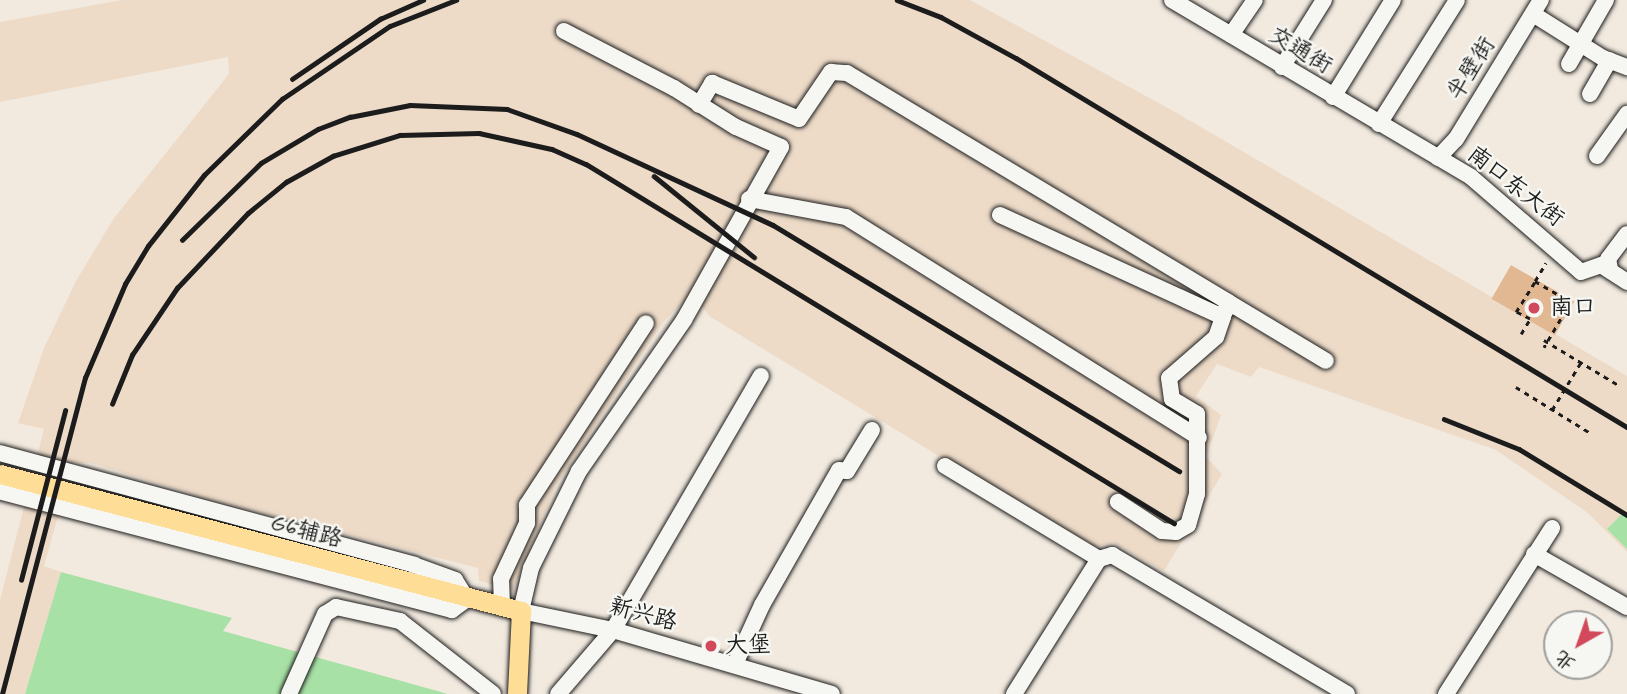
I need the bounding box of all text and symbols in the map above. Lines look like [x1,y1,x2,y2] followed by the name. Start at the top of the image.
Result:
[1263,21,1337,81] street label: 交通街
[1442,32,1502,106] street label: 半壁街
[1461,141,1569,233] street label: 南口东大街
[1550,294,1596,322] place label: 南口
[1524,298,1544,318] marker: 南口
[267,510,345,554] street label: G6辅路
[606,593,680,637] street label: 新兴路
[1543,610,1613,680] north arrow
[725,632,771,660] place label: 大堡
[703,638,719,654] marker: 大堡
[1550,644,1581,676] text: 北

